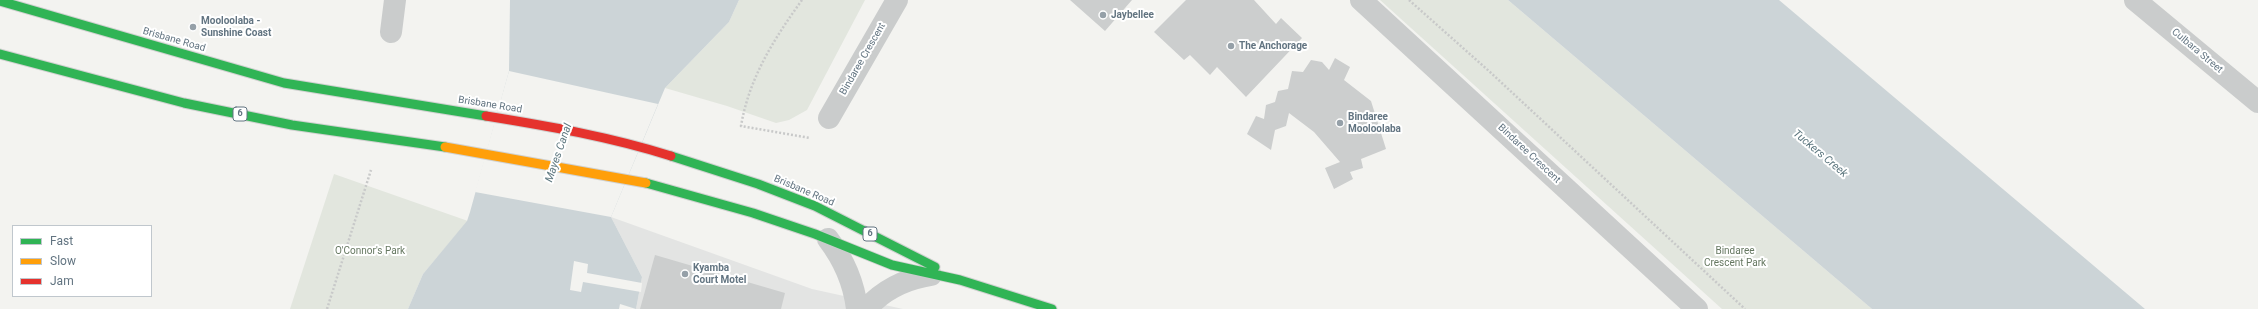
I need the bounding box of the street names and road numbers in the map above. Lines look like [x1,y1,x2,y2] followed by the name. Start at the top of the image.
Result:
[837,21,889,97] street label: Bindaree Crescent
[141,25,207,55] street label: Brisbane Road
[2169,26,2225,76] street label: Culbara Street
[457,94,523,116] street label: Brisbane Road
[233,107,247,121] road number: 6
[1495,122,1563,186] street label: Bindaree Crescent
[772,173,836,209] street label: Brisbane Road
[863,227,877,241] road number: 6

